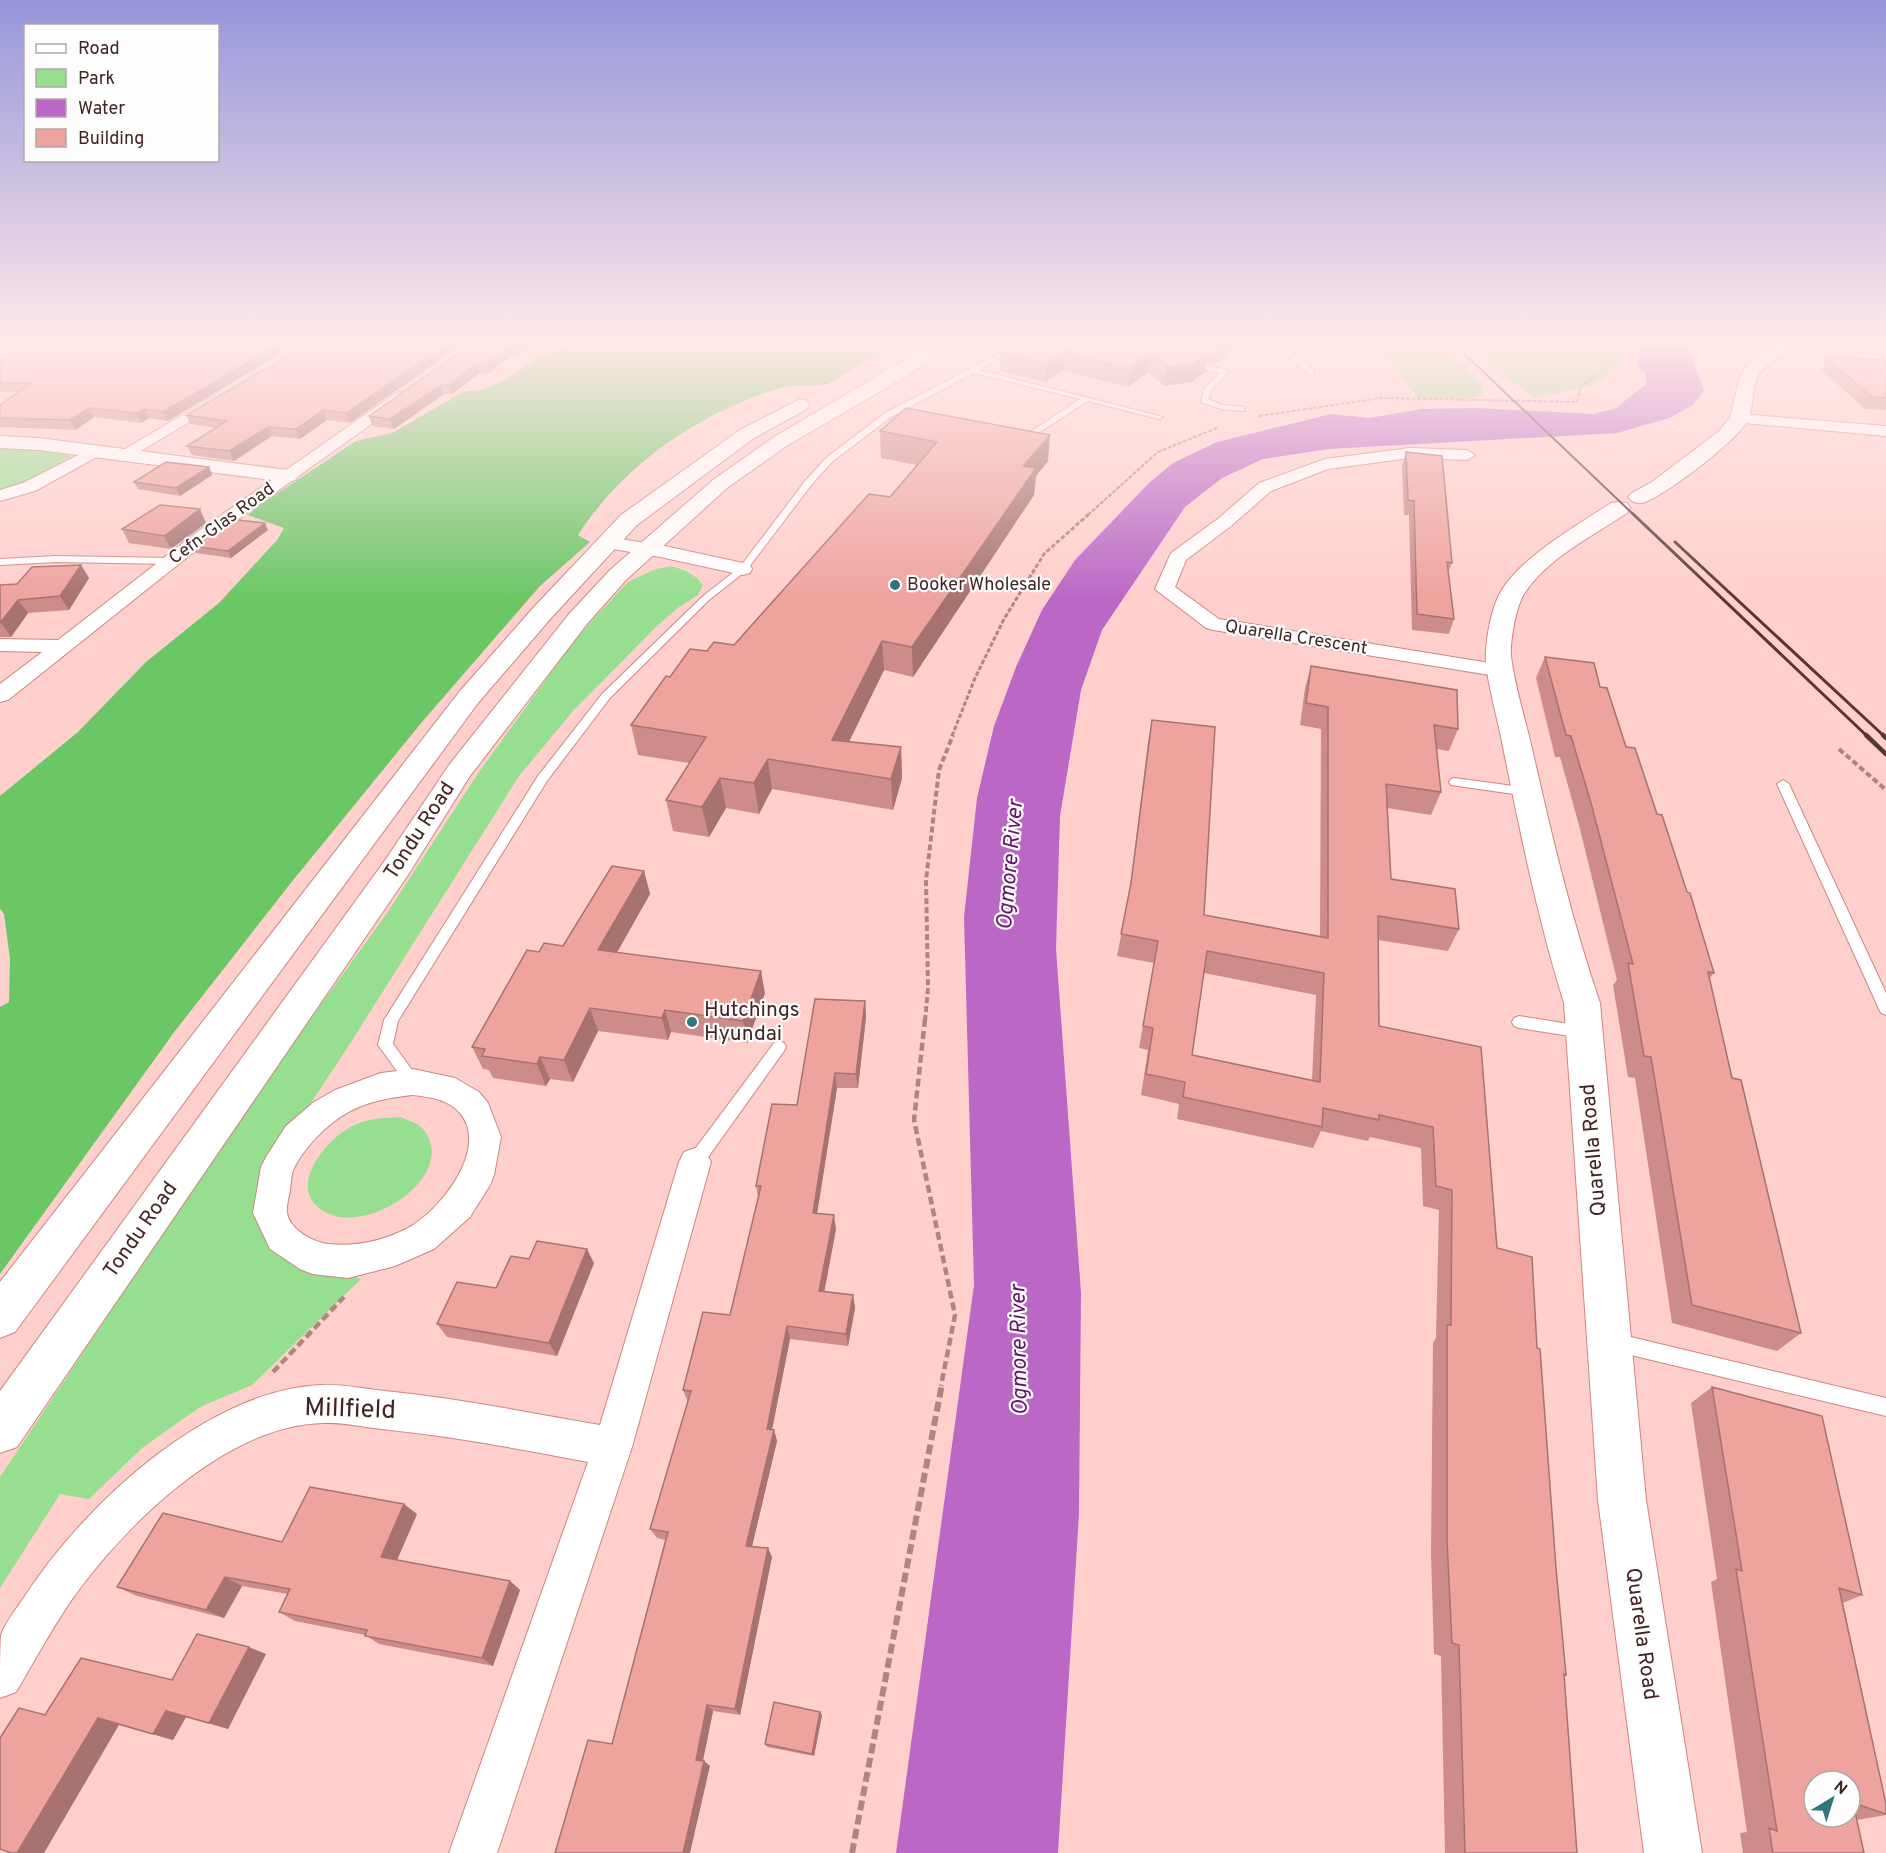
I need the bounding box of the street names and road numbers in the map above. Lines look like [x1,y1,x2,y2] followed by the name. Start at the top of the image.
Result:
[165,478,279,570] street label: Cefn-Glas Road
[1223,615,1369,661] street label: Quarella Crescent
[378,777,462,885] street label: Tondu Road
[1575,1082,1613,1218] street label: Quarella Road
[98,1177,184,1283] street label: Tondu Road
[304,1392,396,1428] street label: Millfield
[1618,1566,1664,1702] street label: Quarella Road

